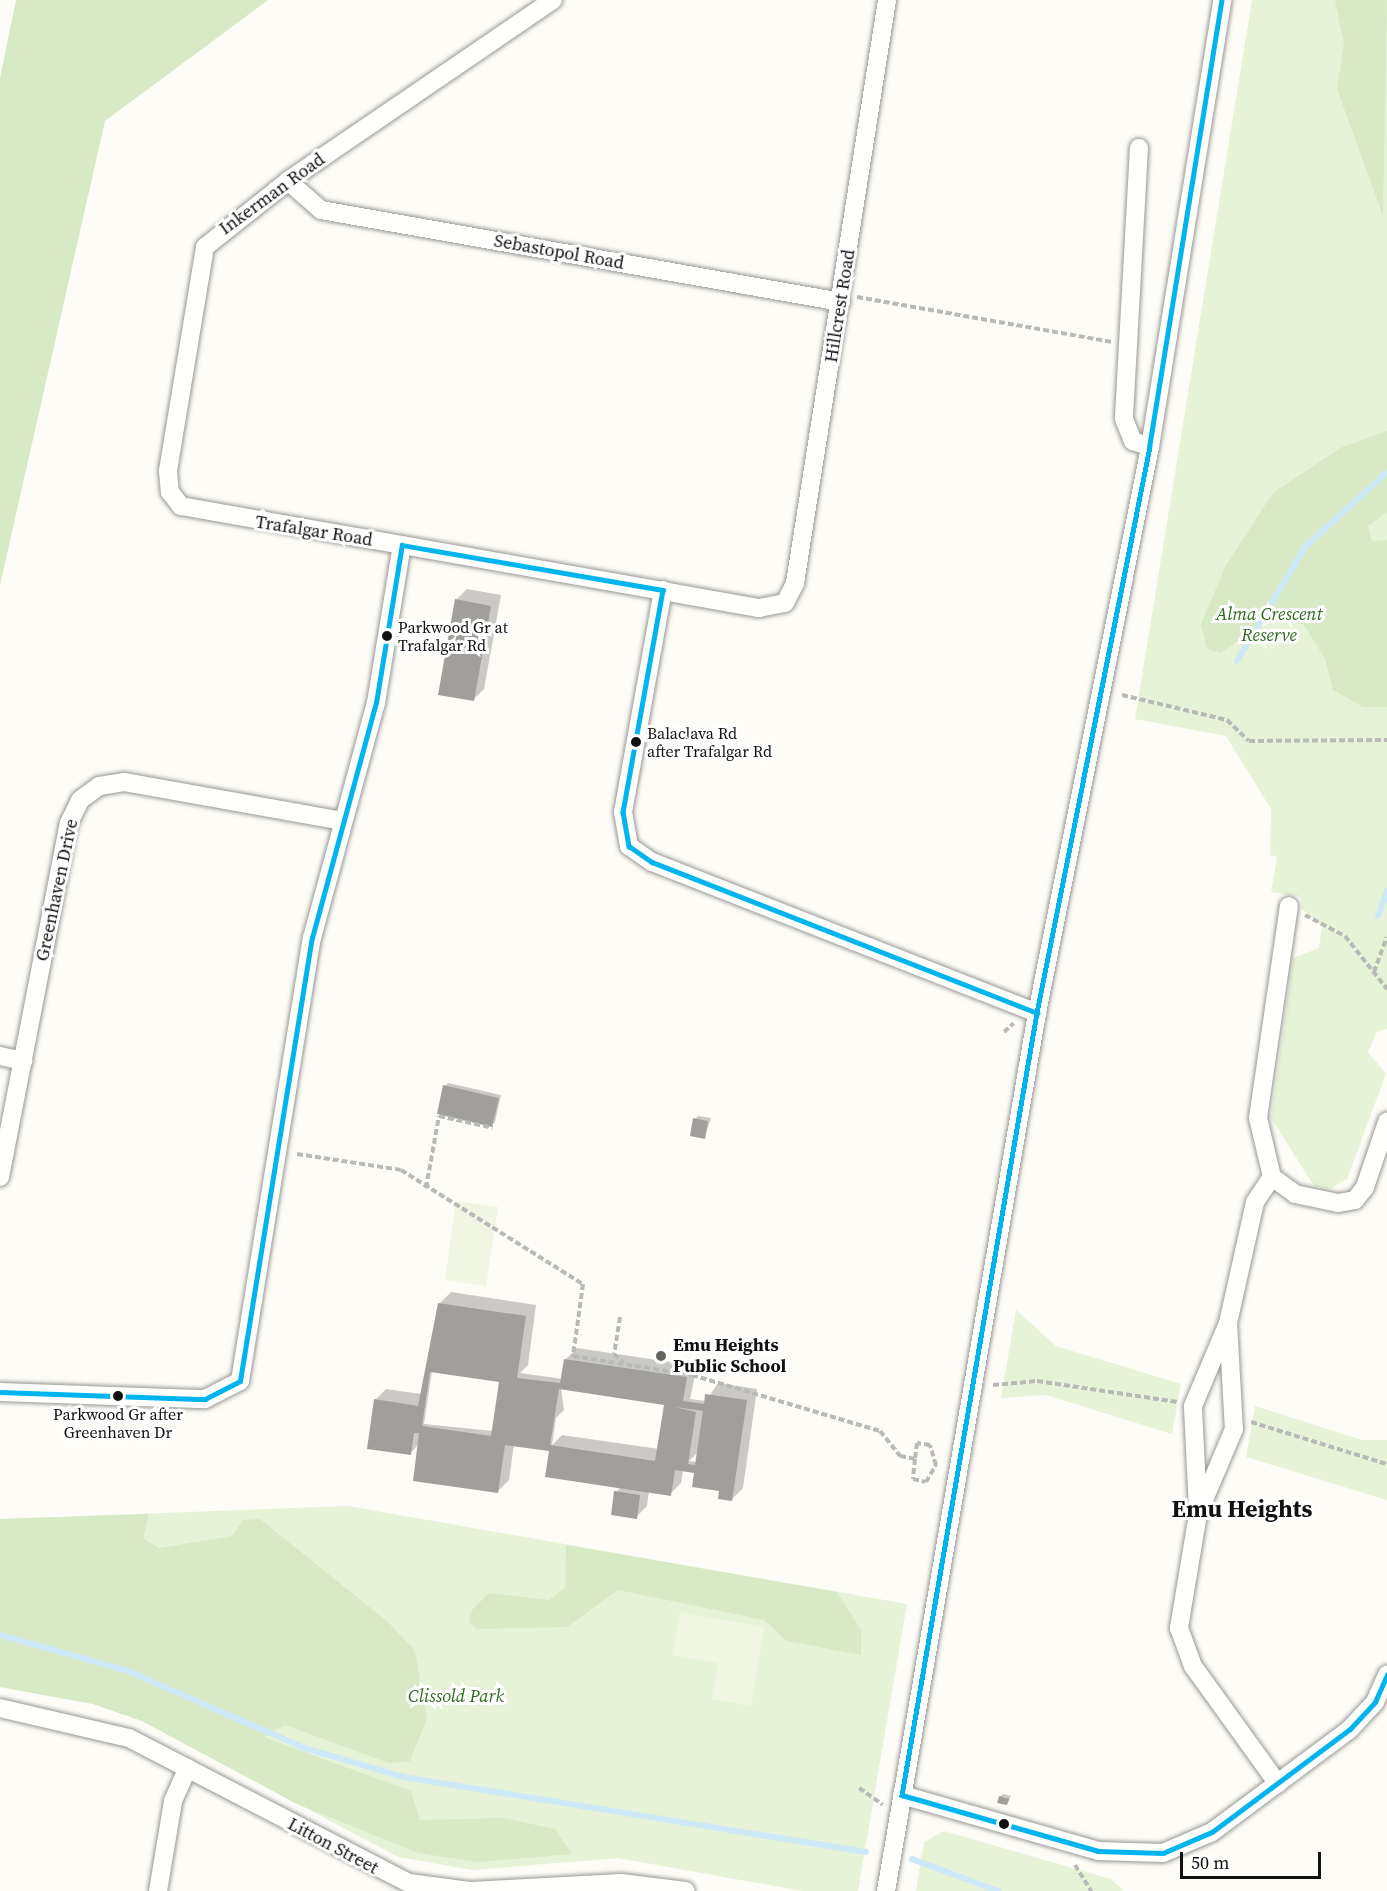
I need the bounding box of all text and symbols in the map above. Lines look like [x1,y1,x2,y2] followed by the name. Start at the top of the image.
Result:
[215,149,329,239] street label: Inkerman Road
[492,230,626,274] street label: Sebastopol Road
[820,248,860,364] street label: Hillcrest Road
[254,511,374,551] street label: Trafalgar Road
[1216,604,1322,646] park label: Alma Crescent Reserve
[398,617,508,655] place label: Parkwood Gr at Trafalgar Rd
[381,630,393,642] marker: Parkwood Gr at Trafalgar Rd
[647,723,772,761] place label: Balaclava Rd after Trafalgar Rd
[630,736,642,748] marker: Balaclava Rd after Trafalgar Rd
[31,817,83,963] street label: Greenhaven Drive
[673,1335,786,1378] place label: Emu Heights Public School
[654,1349,668,1363] marker: Emu Heights Public School
[112,1390,124,1402] marker: Parkwood Gr after Greenhaven Dr
[53,1404,183,1442] place label: Parkwood Gr after Greenhaven Dr
[1172,1495,1312,1523] district label: Emu Heights
[408,1685,504,1707] park label: Clissold Park
[284,1813,382,1879] street label: Litton Street
[998,1818,1010,1830] unlabelled marker
[1183,1840,1324,1878] scale bar
[1191,1850,1229,1875] text: 50 m

